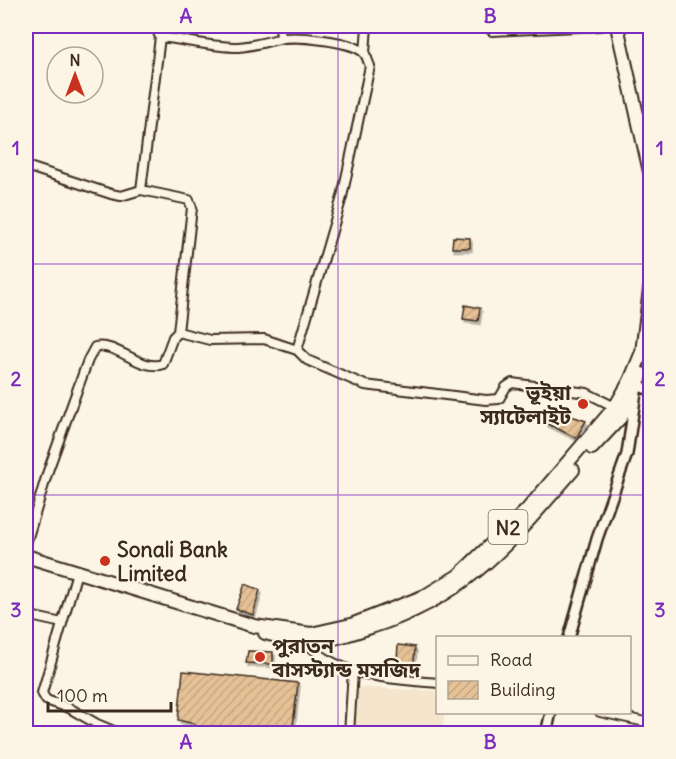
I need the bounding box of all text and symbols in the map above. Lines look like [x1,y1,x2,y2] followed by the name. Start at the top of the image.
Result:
[180,3,193,28] text: A
[483,3,497,28] text: B
[45,45,105,105] north arrow
[69,50,81,70] text: N
[12,135,20,160] text: 1
[656,135,664,160] text: 1
[11,366,22,391] text: 2
[655,366,666,391] text: 2
[479,379,572,430] place label: ভূইয়া স্যাটেলাইট
[576,397,590,411] marker: ভূইয়া স্যাটেলাইট
[488,510,528,544] road number: N2
[117,536,228,587] place label: Sonali Bank Limited
[98,554,112,568] marker: Sonali Bank Limited
[10,597,22,622] text: 3
[654,597,666,622] text: 3
[271,632,421,683] place label: পুরাতন বাসস্ট্যান্ড মসজিদ
[436,636,631,714] legend
[490,648,533,671] text: Road
[253,650,267,664] marker: পুরাতন বাসস্ট্যান্ড মসজিদ
[48,675,171,713] scale bar
[490,678,555,701] text: Building
[57,684,108,707] text: 100 m
[180,729,193,754] text: A
[483,729,497,754] text: B

